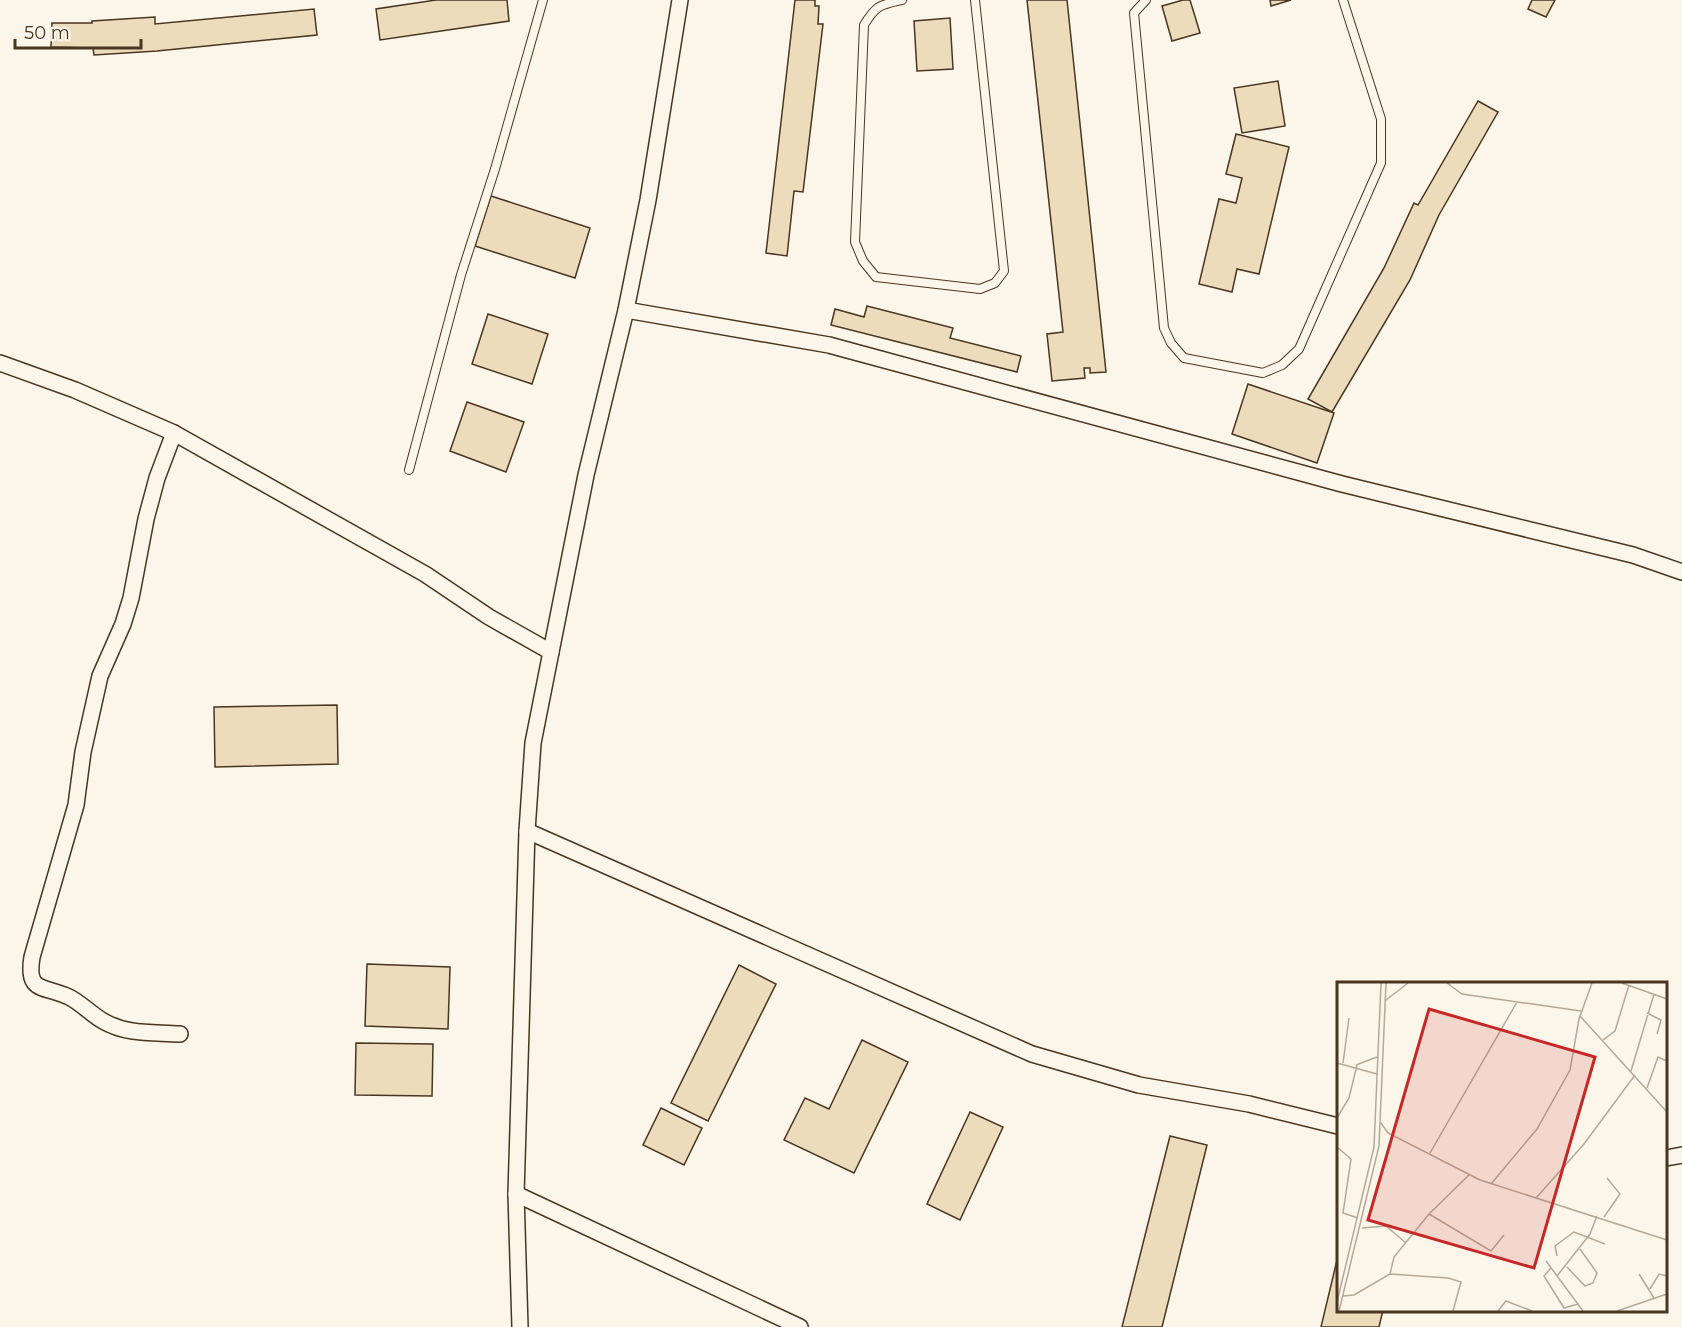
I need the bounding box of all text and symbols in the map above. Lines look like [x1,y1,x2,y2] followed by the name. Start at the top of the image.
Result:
[15,12,141,50] scale bar
[24,22,70,44] text: 50 m
[1337,982,1667,1312] inset map

